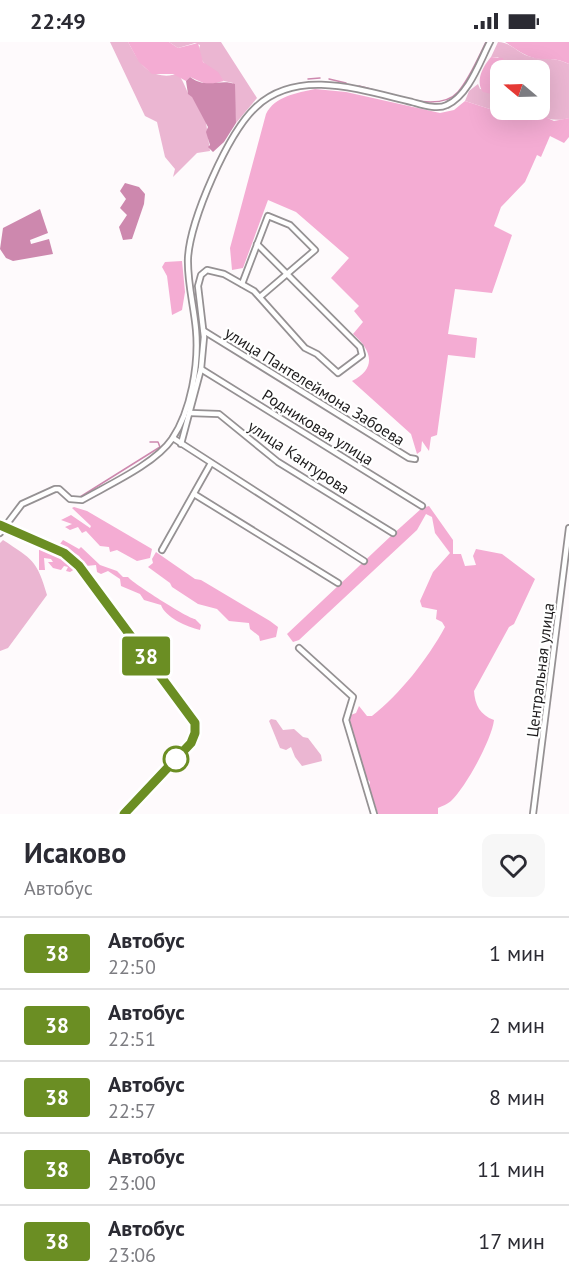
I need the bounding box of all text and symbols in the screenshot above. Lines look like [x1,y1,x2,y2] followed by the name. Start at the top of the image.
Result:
[30,7,86,35] text: 22:49
[490,60,550,120] north arrow
[490,60,550,120] map controls
[221,322,409,450] street label: улица Пантелеймона Забоева
[259,385,377,469] street label: Родниковая улица
[244,416,354,498] street label: улица Кантурова
[522,602,558,738] street label: Центральная улица
[119,636,173,676] line badge: 38
[134,643,158,670] text: 38
[163,746,189,772] unlabelled marker
[24,834,126,871] text: Исаково
[482,834,545,897] button: heart
[24,875,93,901] text: Автобус
[108,926,185,954] text: Автобус
[489,939,545,967] text: 1 мин
[45,940,69,967] text: 38
[108,954,156,980] text: 22:50
[108,998,185,1026] text: Автобус
[489,1011,545,1039] text: 2 мин
[45,1012,69,1039] text: 38
[108,1026,156,1052] text: 22:51
[108,1070,185,1098] text: Автобус
[489,1083,545,1111] text: 8 мин
[45,1084,69,1111] text: 38
[108,1098,156,1124] text: 22:57
[108,1142,185,1170] text: Автобус
[477,1155,545,1183] text: 11 мин
[45,1156,69,1183] text: 38
[108,1170,156,1196] text: 23:00
[108,1214,185,1242] text: Автобус
[478,1227,545,1255] text: 17 мин
[45,1228,69,1255] text: 38
[108,1242,156,1268] text: 23:06

